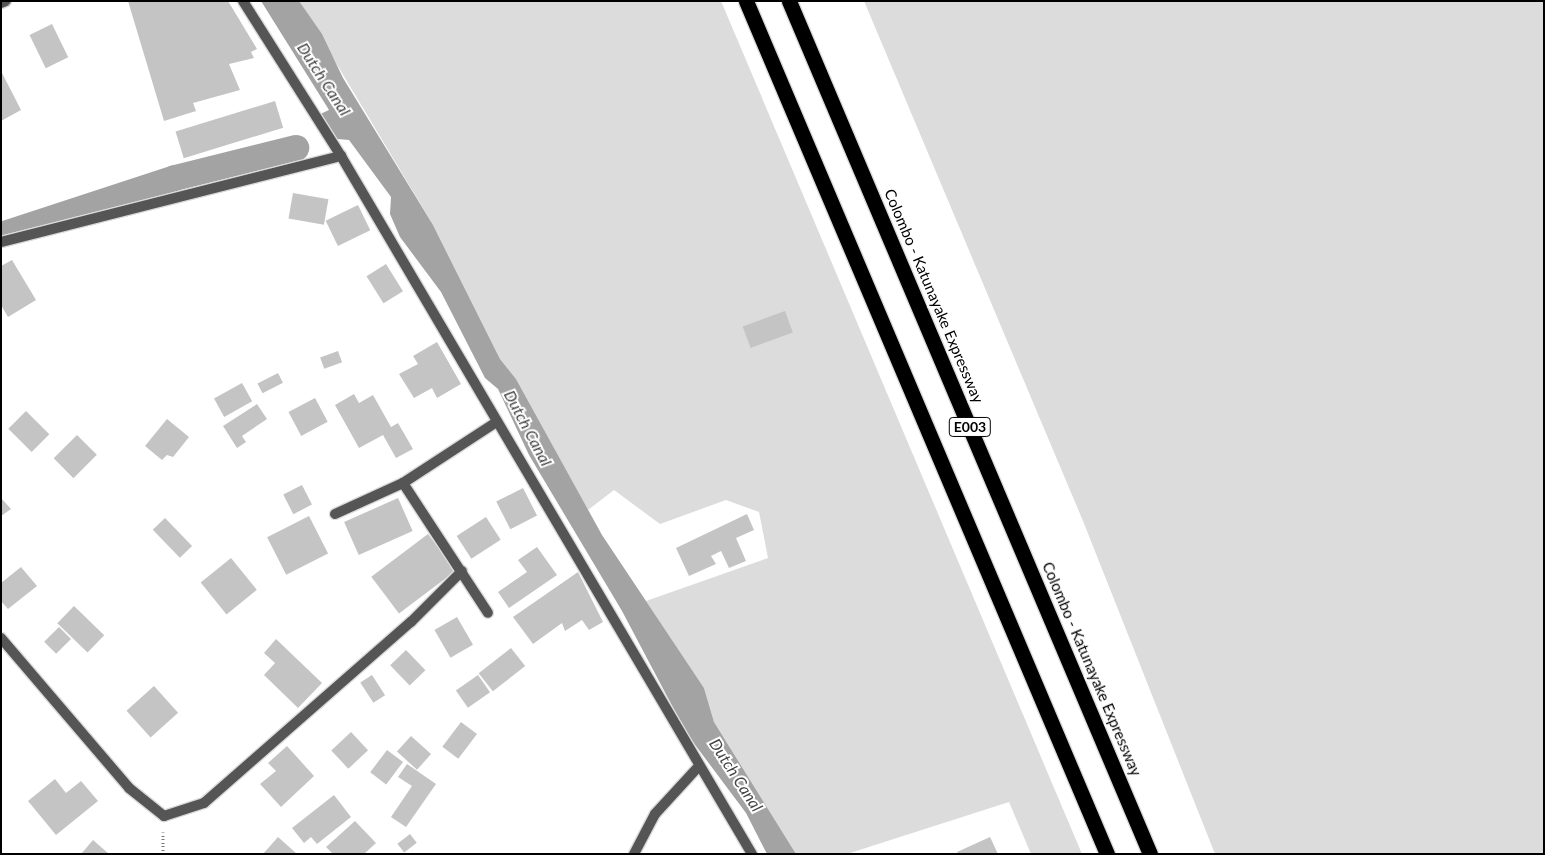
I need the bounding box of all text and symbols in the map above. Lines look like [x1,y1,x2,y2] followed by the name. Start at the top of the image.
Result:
[293,39,355,119] water label: Dutch Canal
[881,186,987,406] street label: Colombo - Katunayake Expressway
[500,387,556,469] water label: Dutch Canal
[949,416,991,438] road number: E003
[1039,559,1145,779] street label: Colombo - Katunayake Expressway
[705,735,767,815] water label: Dutch Canal

